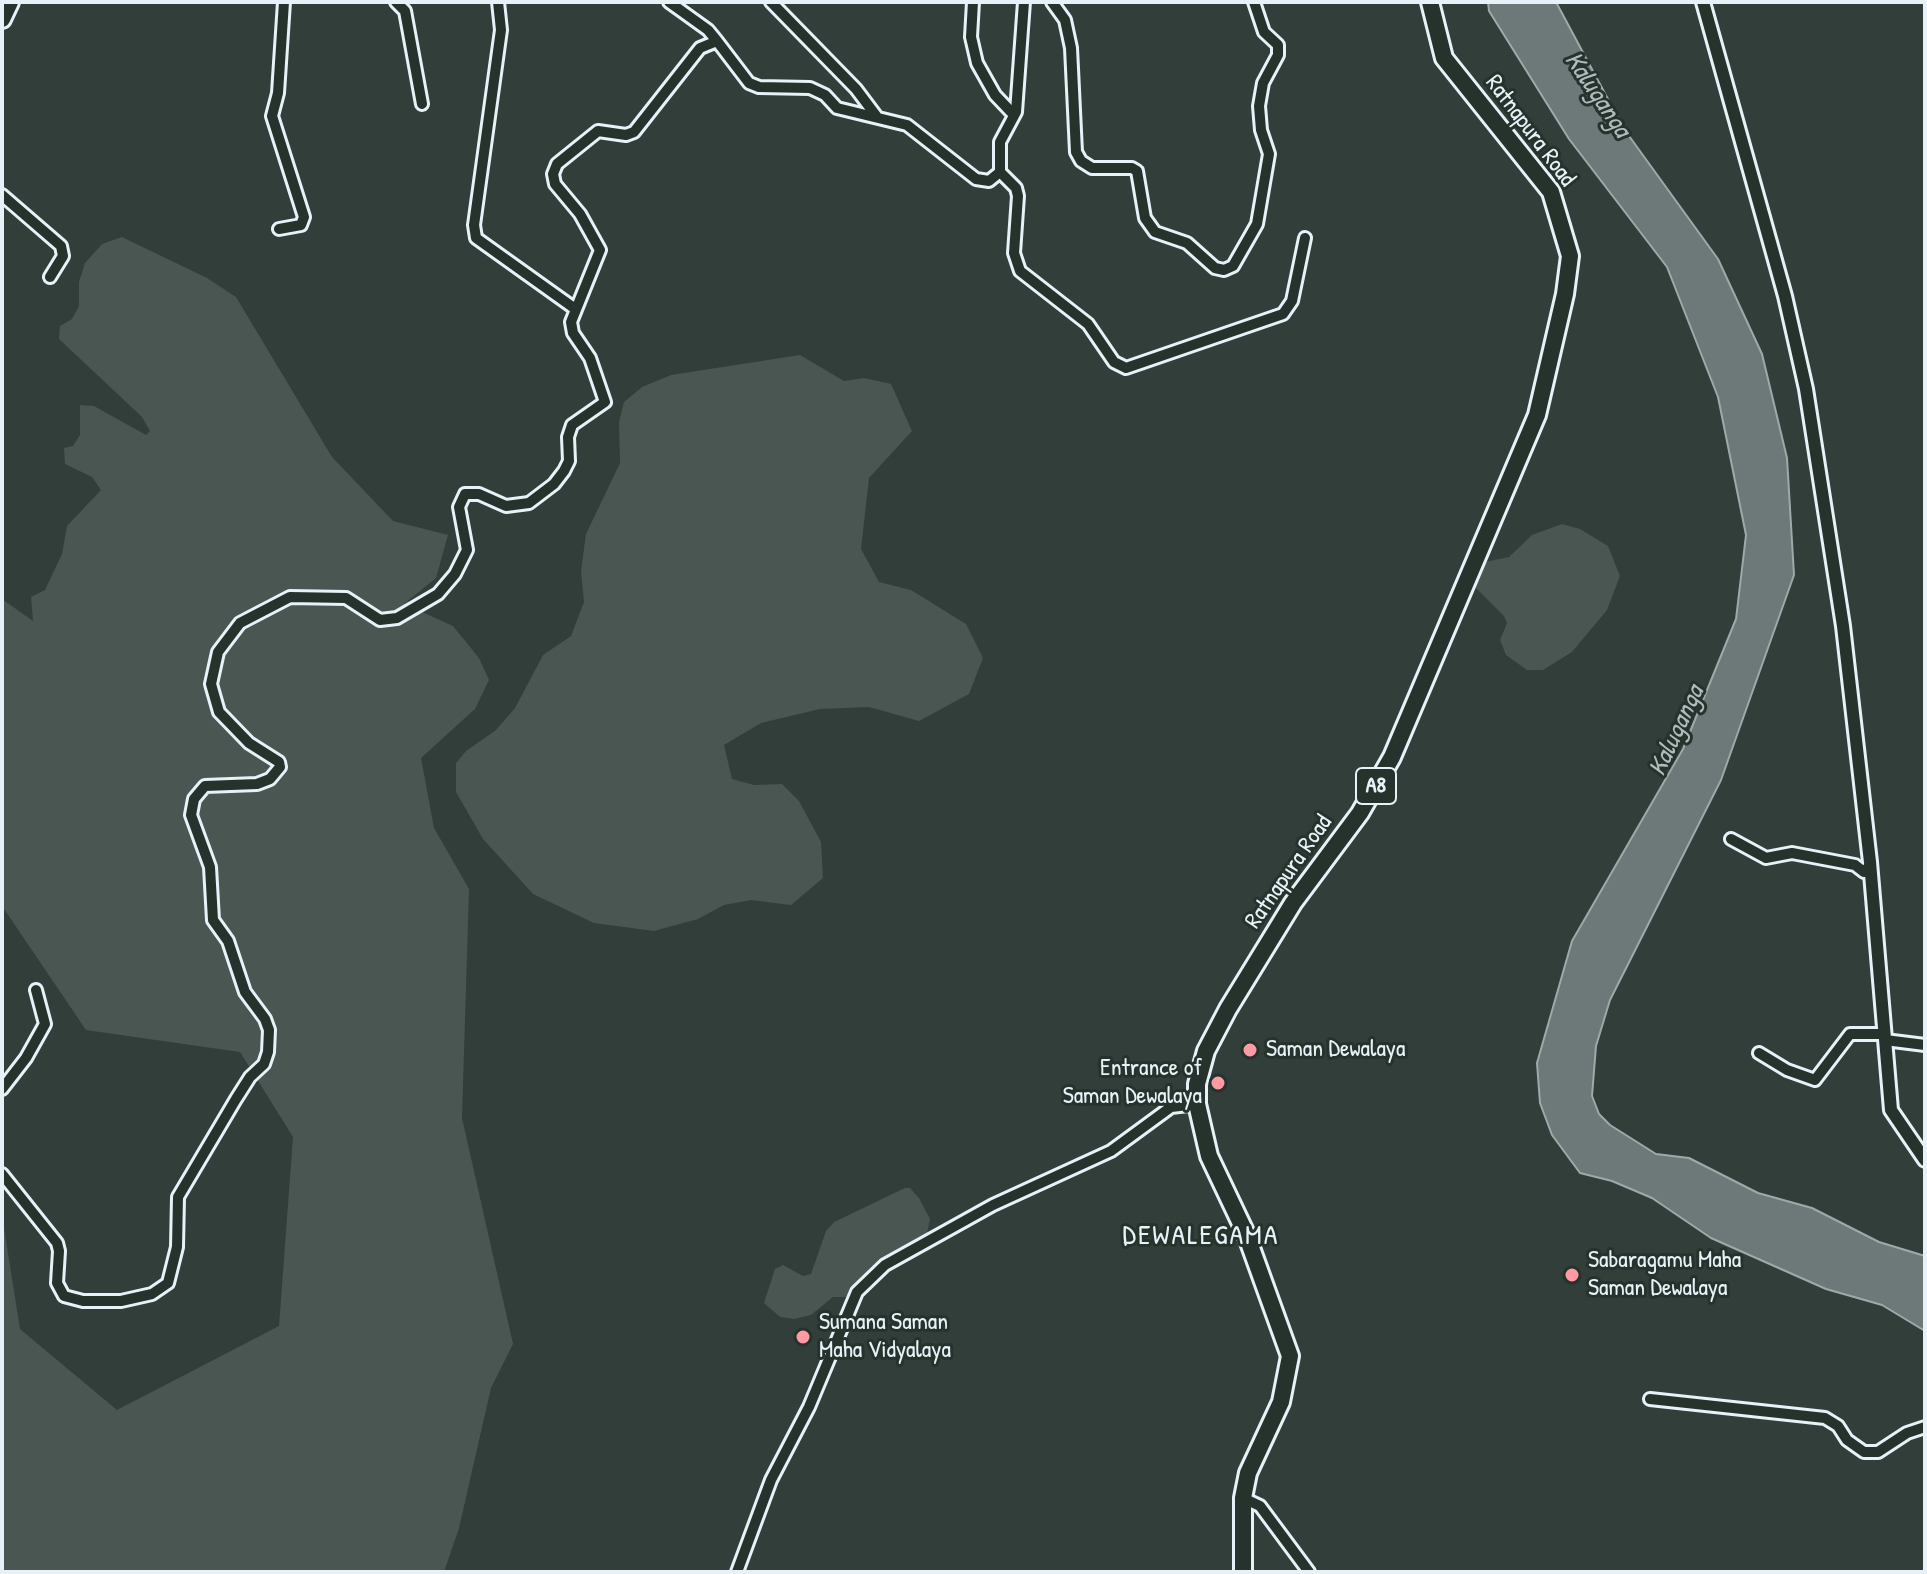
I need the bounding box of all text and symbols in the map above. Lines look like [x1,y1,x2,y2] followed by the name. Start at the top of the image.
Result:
[1557,46,1637,144] water label: Kaluganga
[1479,70,1581,192] street label: Ratnapura Road
[1642,681,1712,781] water label: Kaluganga
[1356,768,1396,804] road number: A8
[1239,810,1339,934] street label: Ratnapura Road
[1266,1036,1405,1064] place label: Saman Dewalaya
[1241,1041,1259,1059] marker: Saman Dewalaya
[1063,1055,1202,1111] place label: Entrance of Saman Dewalaya
[1209,1074,1227,1092] marker: Entrance of Saman Dewalaya
[1123,1220,1279,1254] district label: DEWALEGAMA
[1588,1247,1741,1303] place label: Sabaragamu Maha Saman Dewalaya
[1563,1266,1581,1284] marker: Sabaragamu Maha Saman Dewalaya
[819,1309,951,1365] place label: Sumana Saman Maha Vidyalaya
[794,1328,812,1346] marker: Sumana Saman Maha Vidyalaya

